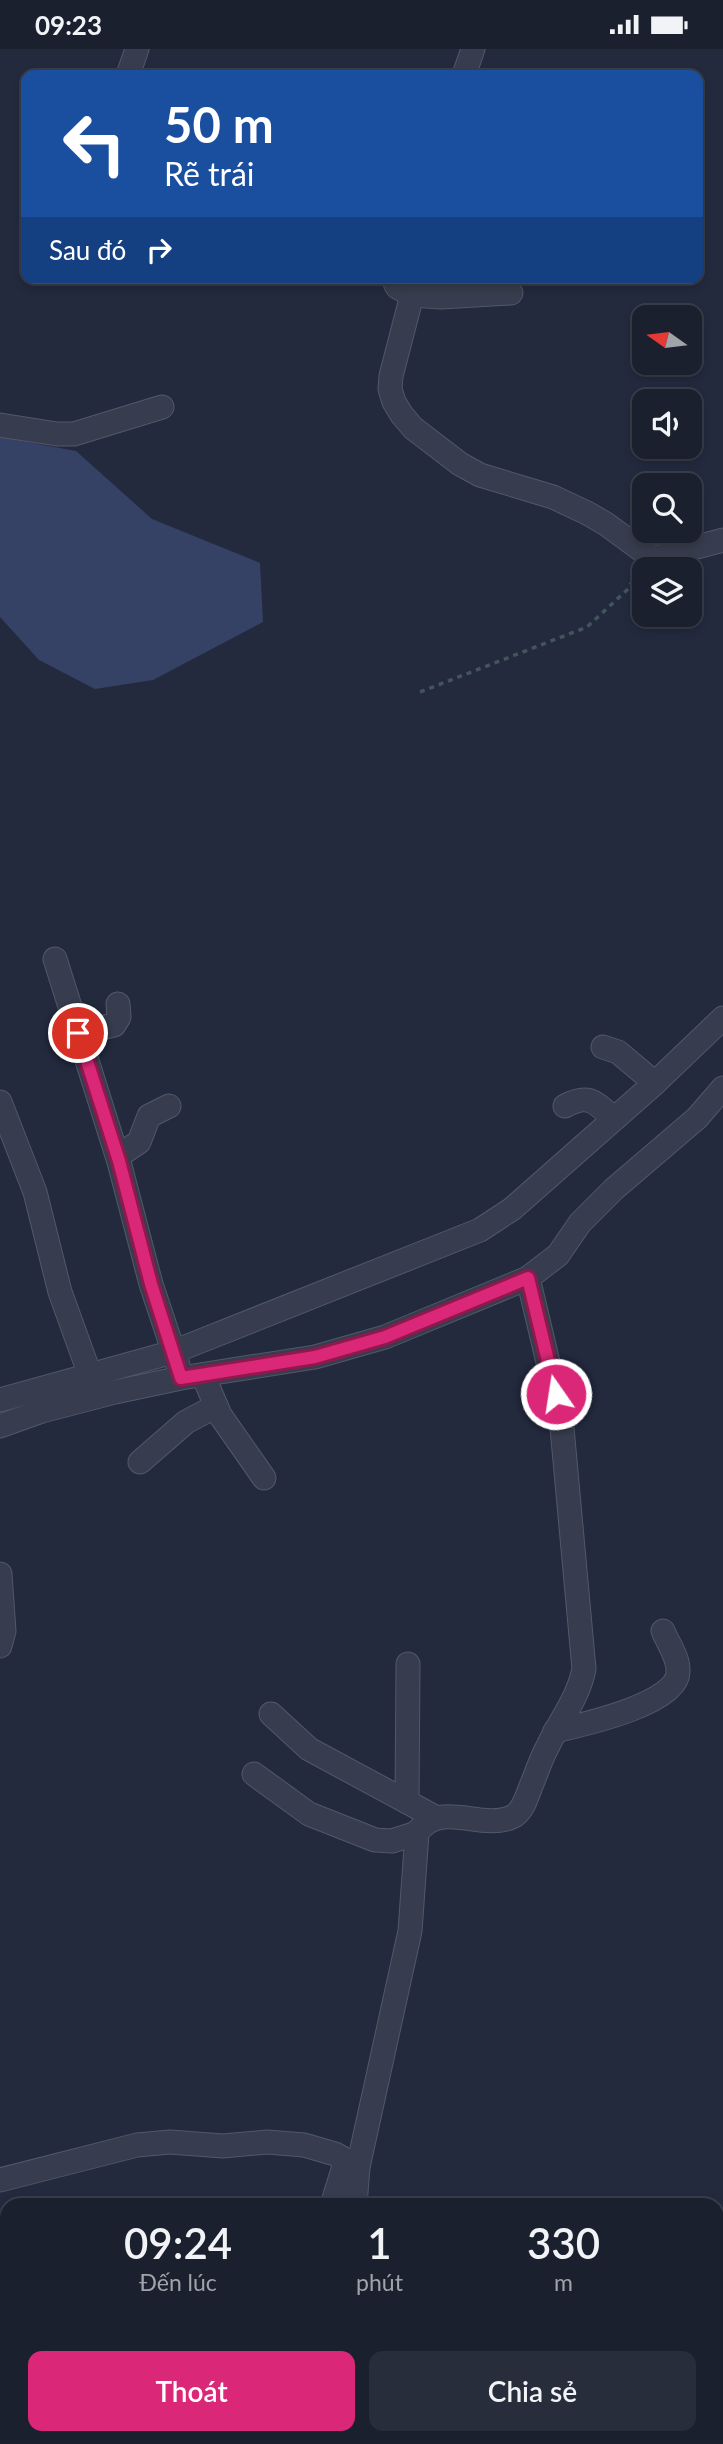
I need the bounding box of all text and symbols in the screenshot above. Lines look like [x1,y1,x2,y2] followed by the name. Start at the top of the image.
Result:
[35,9,102,41] text: 09:23
[164,95,274,153] text: 50 m
[49,98,140,189] icon: left
[164,154,255,193] text: Rẽ trái
[140,231,178,269] icon: right
[49,234,126,266] text: Sau đó
[632,305,702,375] north arrow
[632,305,702,627] map controls
[632,389,702,459] button: sound
[632,473,702,543] button: search
[632,557,702,627] button: layers
[48,1003,108,1063] pin
[59,1014,97,1052] icon: arrive
[519,1357,593,1431] position arrow
[124,2218,232,2268] text: 09:24
[367,2218,392,2268] text: 1
[527,2218,600,2268] text: 330
[139,2268,217,2296] text: Đến lúc
[356,2268,403,2296] text: phút
[554,2268,573,2296] text: m
[28,2351,355,2431] button: Thoát
[369,2351,696,2431] button: Chia sẻ

